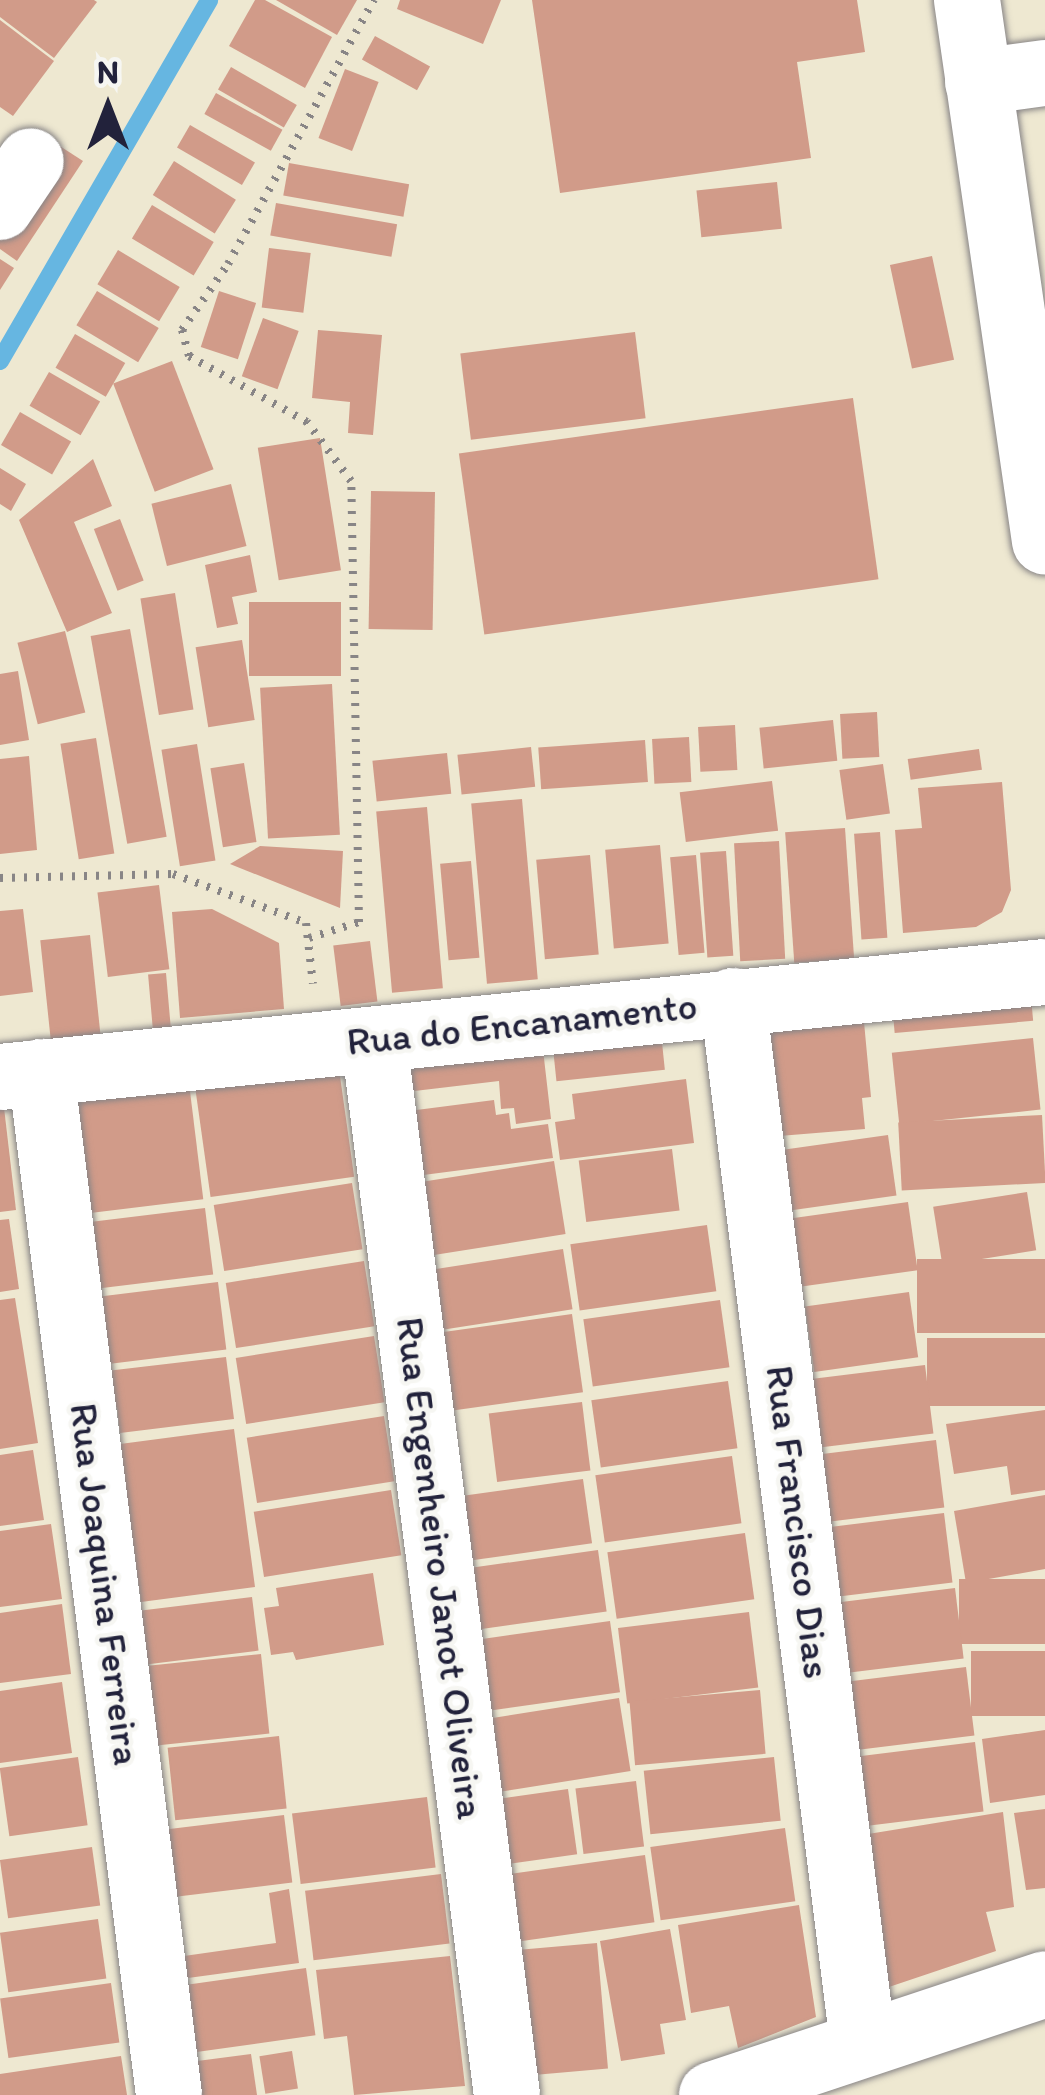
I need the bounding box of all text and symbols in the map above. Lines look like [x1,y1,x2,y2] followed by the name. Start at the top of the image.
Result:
[48,48,168,168] north arrow
[97,52,119,91] text: N
[344,982,700,1066] street label: Rua do Encanamento
[386,1314,494,1822] street label: Rua Engenheiro Janot Oliveira
[756,1363,840,1681] street label: Rua Francisco Dias
[60,1401,150,1767] street label: Rua Joaquina Ferreira

